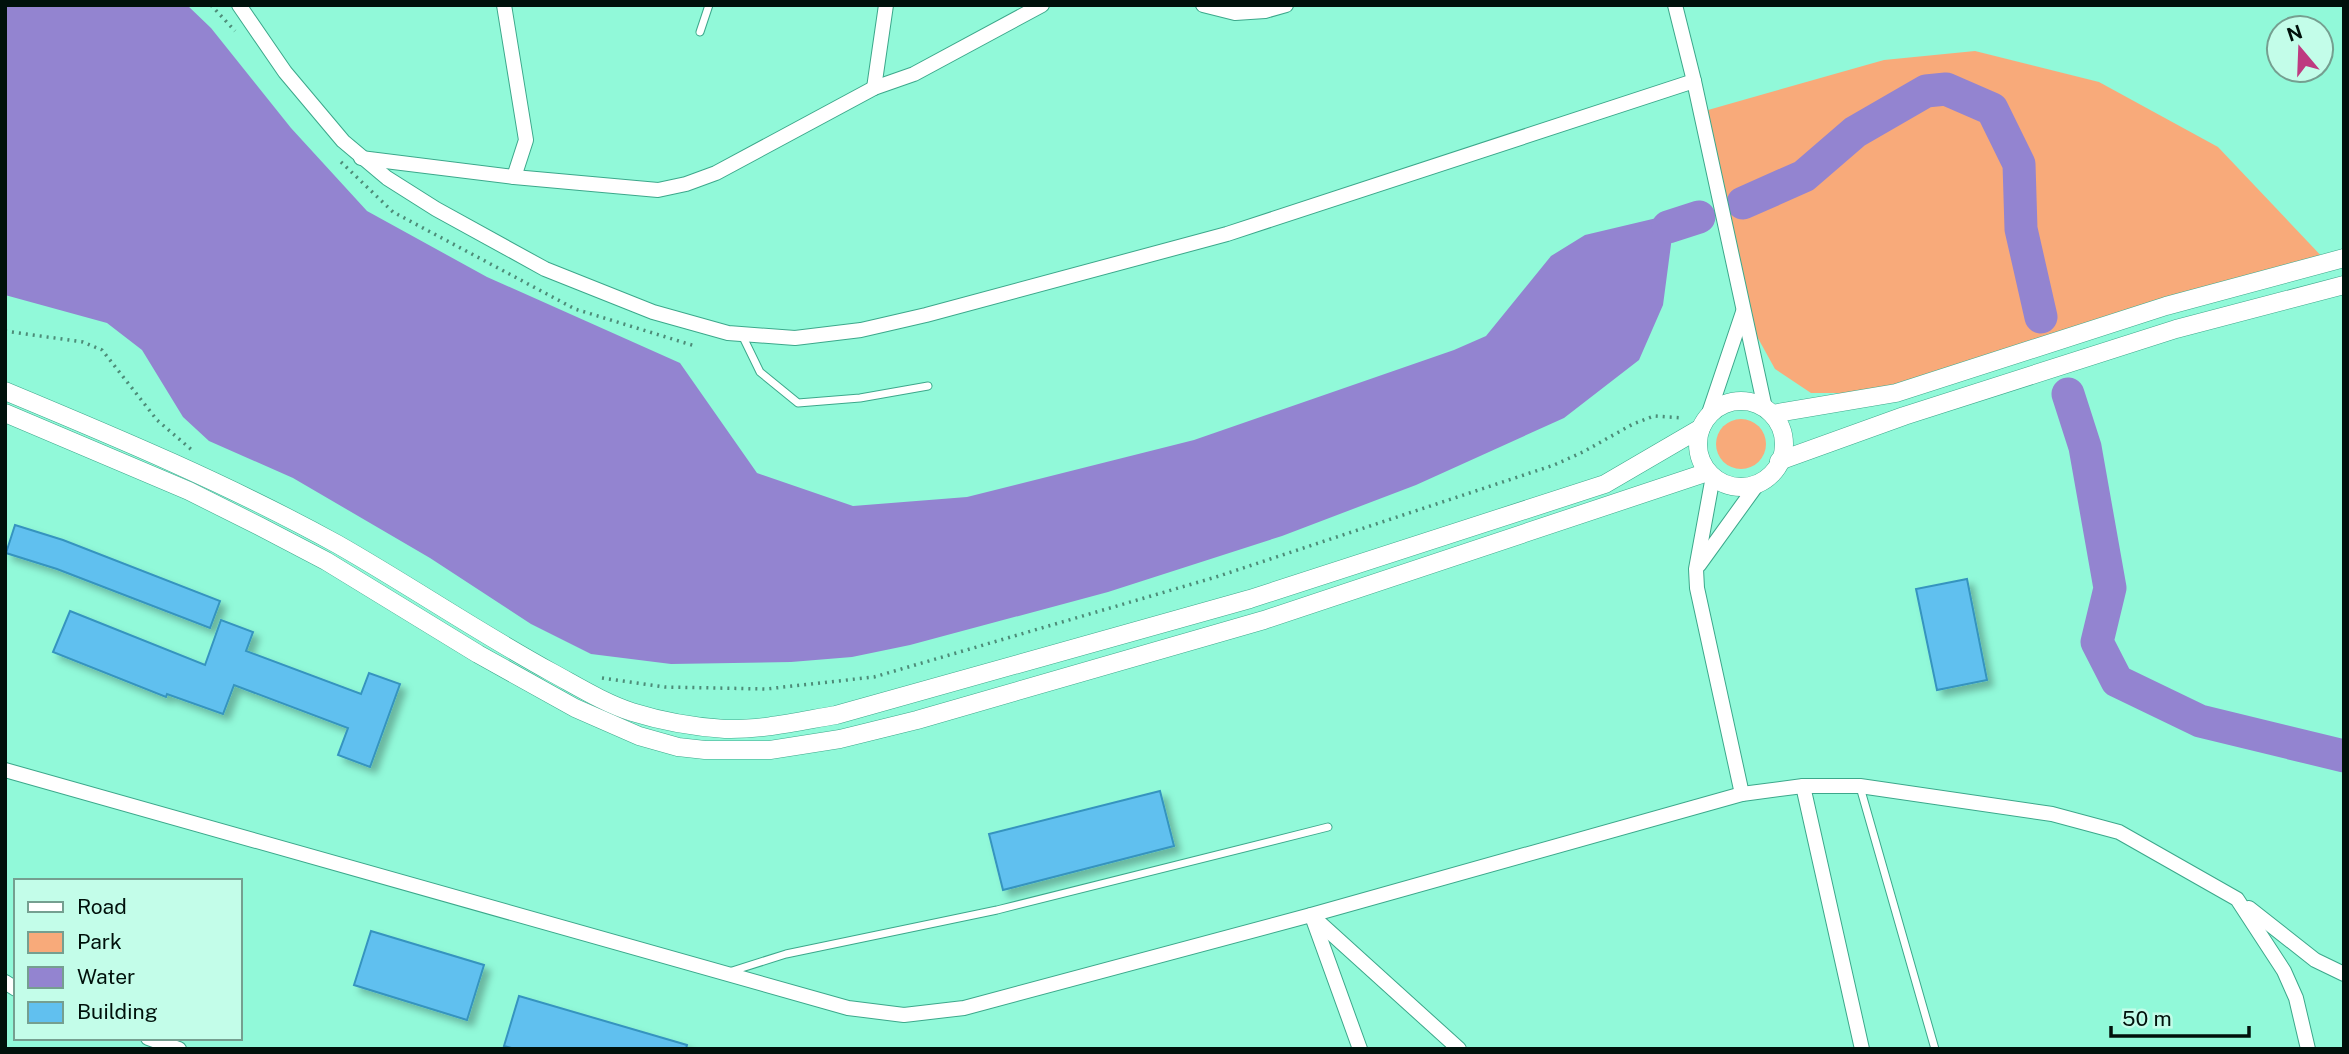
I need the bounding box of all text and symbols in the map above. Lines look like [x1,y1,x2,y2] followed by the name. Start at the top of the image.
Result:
[2265,14,2335,84] north arrow
[2284,20,2305,46] text: N
[14,879,242,1040] legend
[77,894,127,919] text: Road
[77,929,122,954] text: Park
[77,964,135,989] text: Water
[2111,995,2249,1038] scale bar
[77,999,158,1024] text: Building
[2122,1006,2172,1031] text: 50 m

